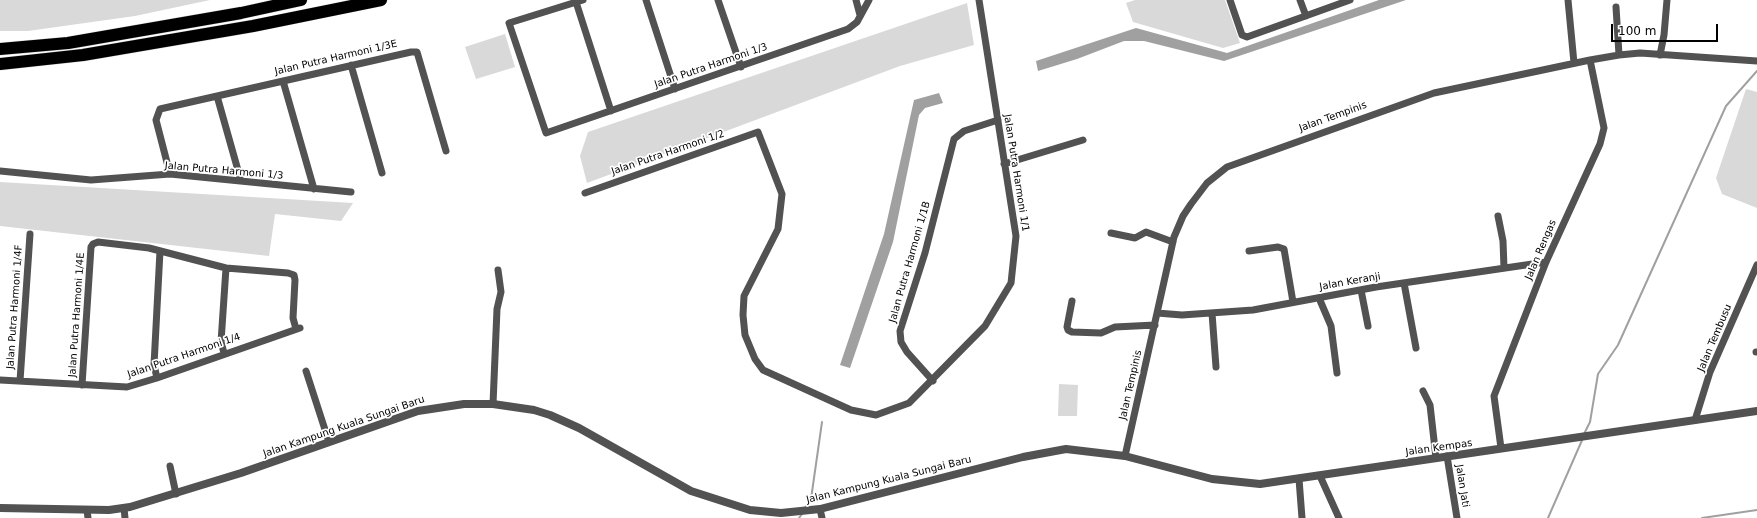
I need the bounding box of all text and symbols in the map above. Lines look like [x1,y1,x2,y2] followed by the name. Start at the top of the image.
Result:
[1613,16,1720,42] scale bar
[1618,24,1656,38] text: 100 m
[274,38,398,78] street label: Jalan Putra Harmoni 1/3E
[653,41,769,91] street label: Jalan Putra Harmoni 1/3
[1297,99,1369,135] street label: Jalan Tempinis
[1001,113,1031,233] street label: Jalan Putra Harmoni 1/1
[610,128,726,178] street label: Jalan Putra Harmoni 1/2
[164,160,284,182] street label: Jalan Putra Harmoni 1/3
[887,200,933,324] street label: Jalan Putra Harmoni 1/1B
[1523,218,1559,282] street label: Jalan Rengas
[5,244,25,370] street label: Jalan Putra Harmoni 1/4F
[67,252,87,378] street label: Jalan Putra Harmoni 1/4E
[1319,271,1381,293] street label: Jalan Keranji
[1695,303,1735,373] street label: Jalan Tembusu
[126,331,242,381] street label: Jalan Putra Harmoni 1/4
[1117,349,1145,421] street label: Jalan Tempinis
[262,394,426,460] street label: Jalan Kampung Kuala Sungai Baru
[1405,437,1473,459] street label: Jalan Kempas
[805,454,973,506] street label: Jalan Kampung Kuala Sungai Baru
[1453,464,1471,508] street label: Jalan Jati

